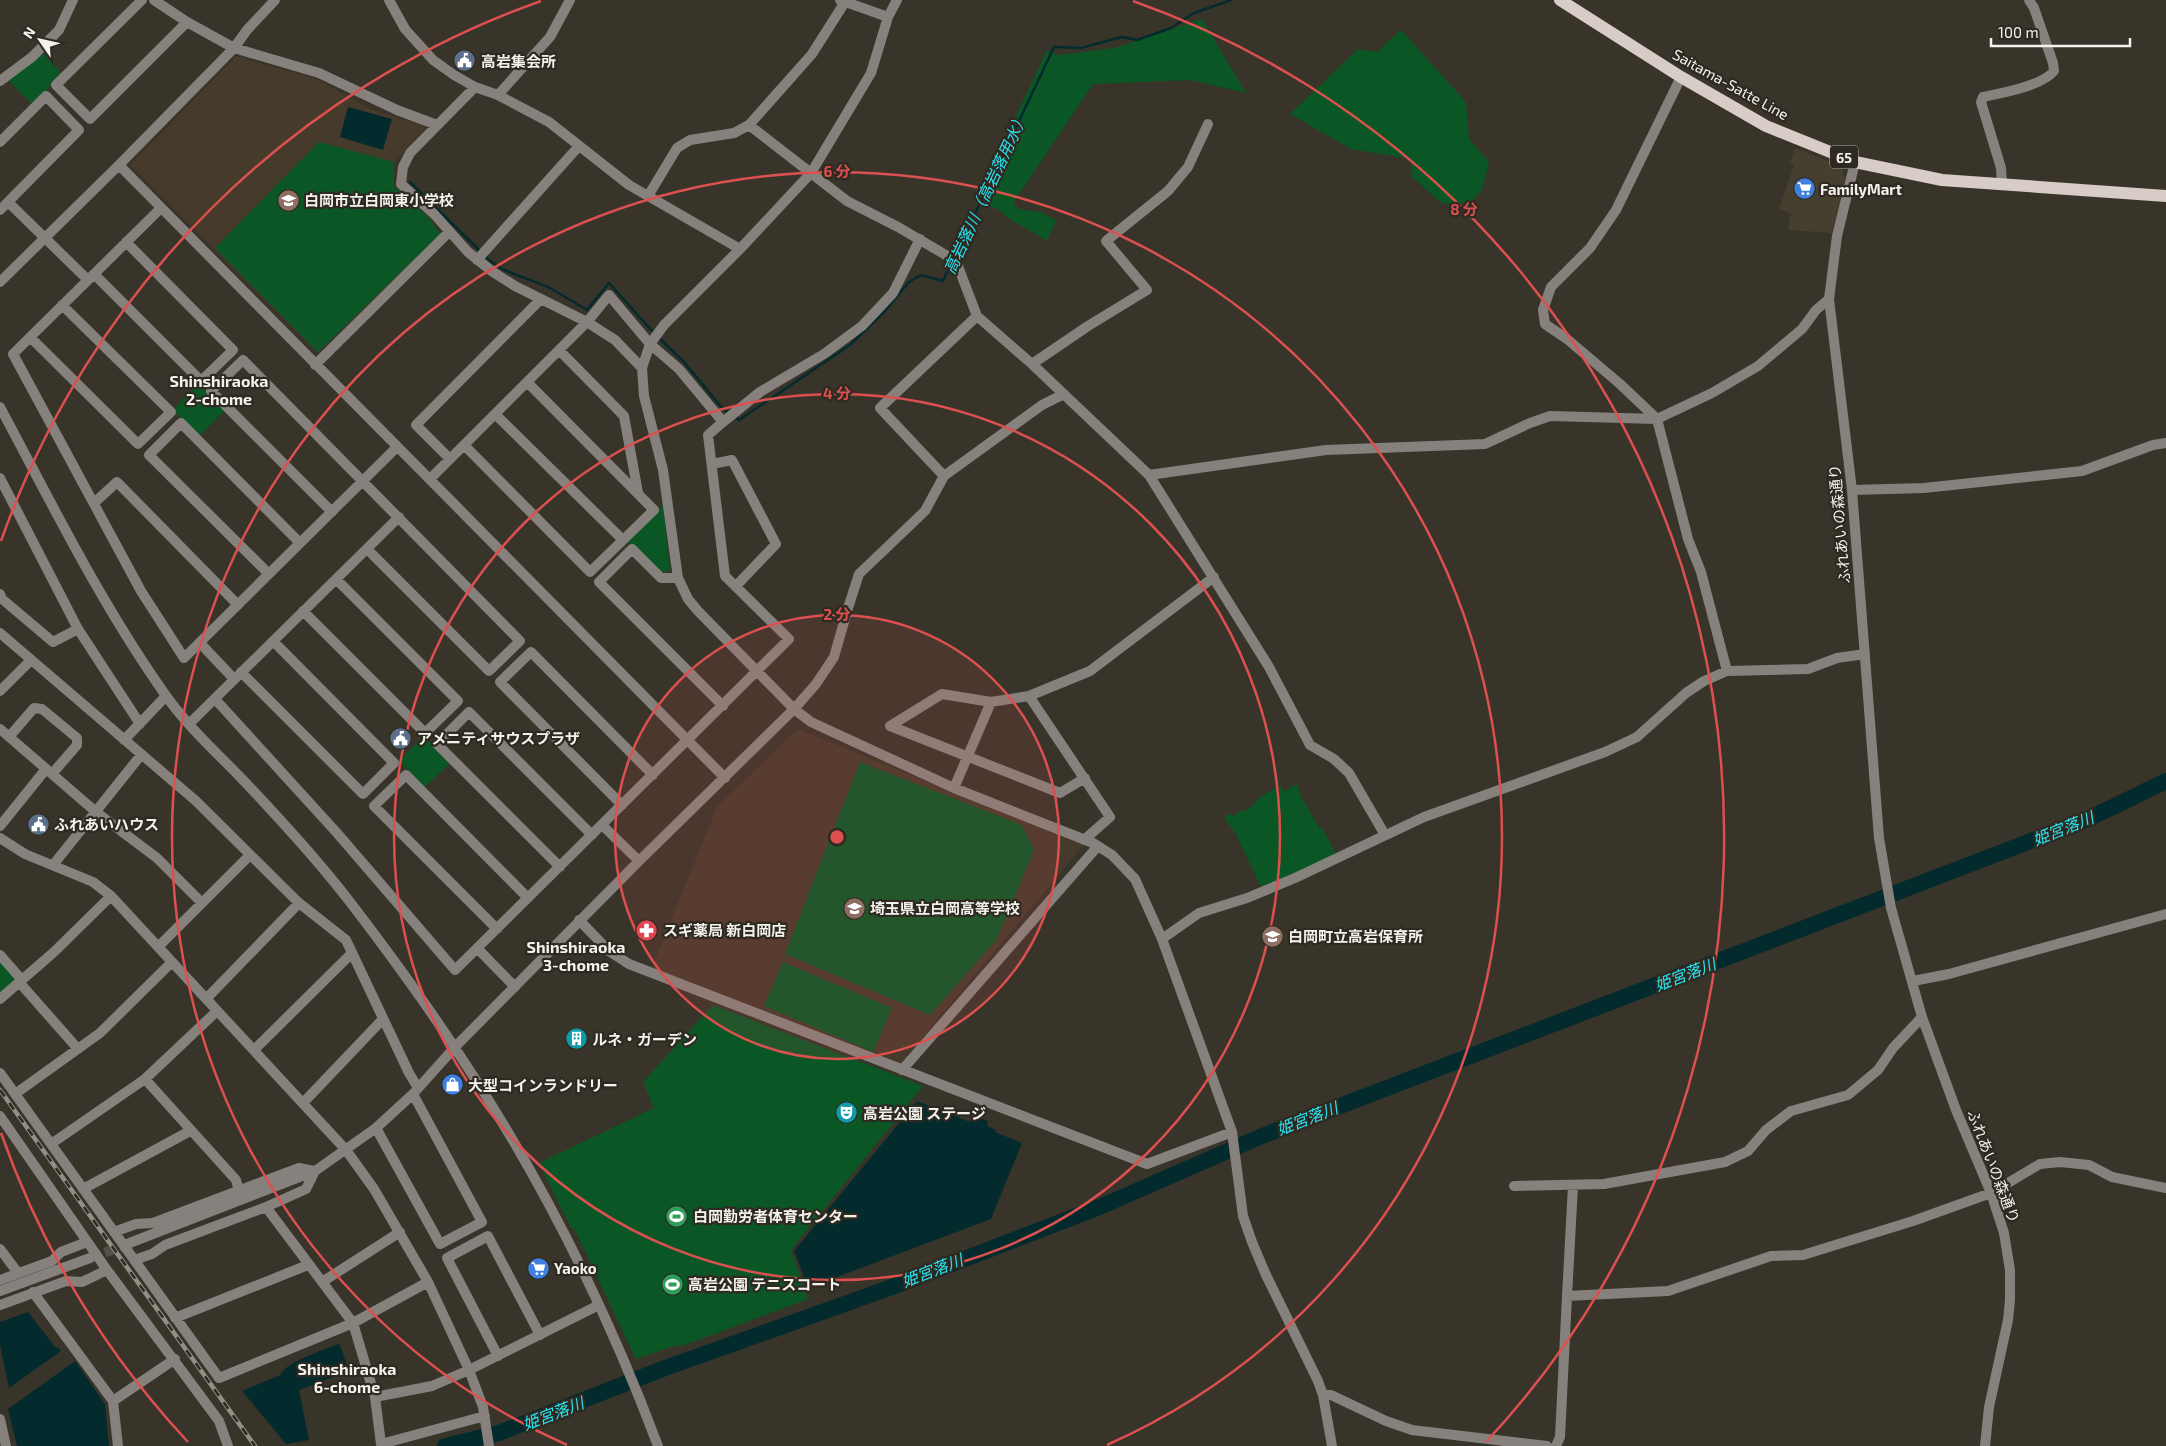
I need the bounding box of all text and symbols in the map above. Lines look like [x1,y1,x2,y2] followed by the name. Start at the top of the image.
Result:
[15,15,65,65] north arrow
[1991,15,2130,47] scale bar
[1998,23,2039,41] text: 100 m
[19,24,39,41] text: N
[1670,45,1792,123] street label: Saitama-Satte Line
[453,49,477,73] public building icon: 高岩集会所
[481,52,556,70] place label: 高岩集会所
[939,109,1031,277] water label: 高岩落川（高岩落用水）
[1830,146,1858,168] road number: 65
[823,162,851,180] text: 6 分
[1792,177,1816,201] supermarket icon: FamilyMart
[1820,180,1902,199] place label: FamilyMart
[276,188,300,212] school or university icon: 白岡市立白岡東小学校
[304,191,454,209] place label: 白岡市立白岡東小学校
[1450,200,1478,218] text: 8 分
[170,371,268,408] district label: Shinshiraoka 2-chome
[823,384,851,402] text: 4 分
[1825,463,1853,585] street label: ふれあいの森通り
[824,605,850,623] text: 2 分
[389,726,413,750] public building icon: アメニティサウスプラザ
[417,729,580,747] place label: アメニティサウスプラザ
[2030,806,2098,849] water label: 姫宮落川
[26,812,50,836] public building icon: ふれあいハウス
[54,815,159,833] place label: ふれあいハウス
[828,828,846,846] centre of rings
[842,896,866,920] school or university icon: 埼玉県立白岡高等学校
[870,899,1020,917] place label: 埼玉県立白岡高等学校
[635,918,659,942] pharmacy icon: スギ薬局 新白岡店
[663,921,786,939] place label: スギ薬局 新白岡店
[1260,924,1284,948] school or university icon: 白岡町立高岩保育所
[1288,927,1423,945] place label: 白岡町立高岩保育所
[527,937,625,974] district label: Shinshiraoka 3-chome
[1652,953,1720,994] water label: 姫宮落川
[564,1027,588,1051] building icon: ルネ・ガーデン
[592,1030,697,1048] place label: ルネ・ガーデン
[440,1073,464,1097] shop icon: 大型コインランドリー
[468,1076,618,1094] place label: 大型コインランドリー
[1274,1097,1342,1138] water label: 姫宮落川
[835,1101,859,1125] theatre icon: 高岩公園 ステージ
[863,1104,986,1122] place label: 高岩公園 ステージ
[1964,1107,2024,1225] street label: ふれあいの森通り
[665,1204,689,1228] sports icon: 白岡勤労者体育センター
[693,1207,858,1225] place label: 白岡勤労者体育センター
[899,1249,967,1290] water label: 姫宮落川
[526,1256,550,1280] supermarket icon: Yaoko
[554,1259,597,1277] place label: Yaoko
[660,1272,684,1296] sports icon: 高岩公園 テニスコート
[688,1275,841,1293] place label: 高岩公園 テニスコート
[298,1359,396,1396] district label: Shinshiraoka 6-chome
[520,1392,588,1433] water label: 姫宮落川

